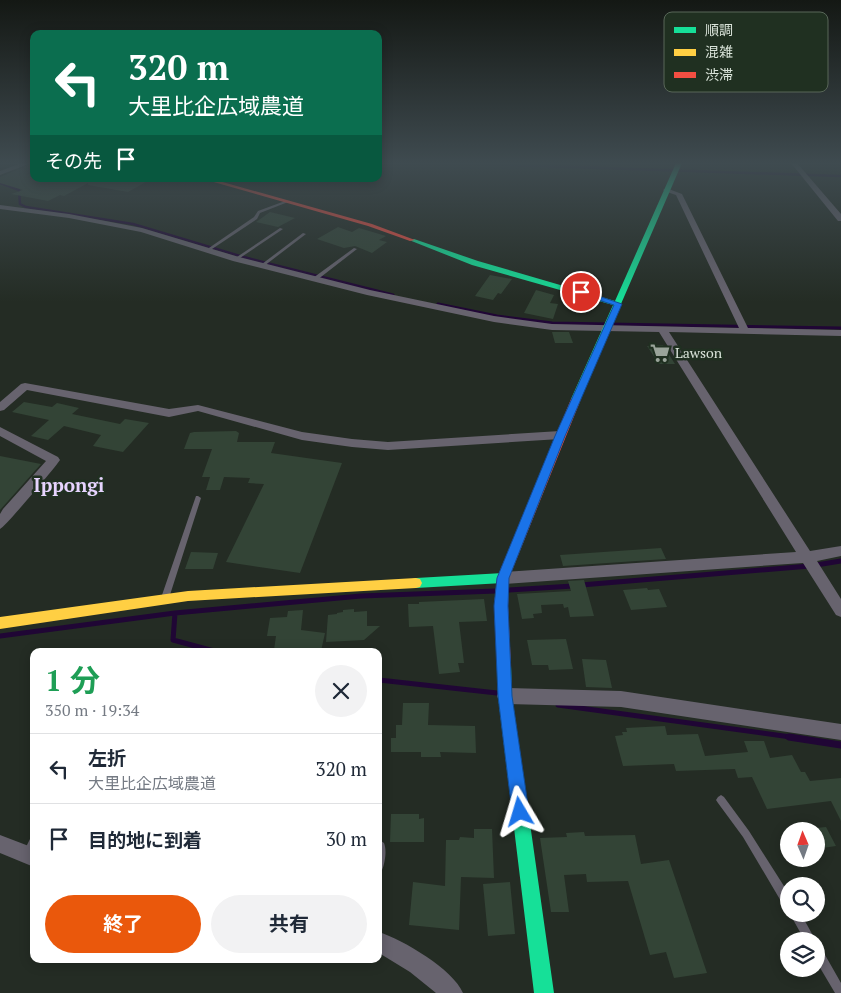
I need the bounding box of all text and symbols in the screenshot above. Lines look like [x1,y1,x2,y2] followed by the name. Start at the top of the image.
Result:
[664,12,828,92] legend
[705,20,733,39] text: 順調
[705,42,733,61] text: 混雑
[128,44,229,90] text: 320 m
[45,50,110,115] icon: left
[705,65,733,84] text: 渋滞
[128,91,304,120] text: 大里比企広域農道
[112,145,140,173] icon: arrive
[45,148,102,173] text: その先
[560,271,602,313] pin
[567,278,595,306] icon: arrive
[649,342,671,364] supermarket icon: Lawson
[675,343,723,362] place label: Lawson
[34,472,104,497] district label: Ippongi
[45,660,100,700] text: 1 分
[315,665,367,717] button: close
[45,699,139,721] text: 350 m · 19:34
[88,745,126,770] text: 左折
[45,755,73,783] icon: left
[316,756,367,781] text: 320 m
[88,772,216,794] text: 大里比企広域農道
[493,785,545,837] position arrow
[780,822,825,868] north arrow
[780,822,825,977] map controls
[45,825,73,853] icon: arrive
[326,826,367,851] text: 30 m
[88,827,202,852] text: 目的地に到着
[780,877,825,922] button: search
[45,895,201,953] button: 終了
[211,895,367,953] button: 共有
[780,932,825,977] button: layers

